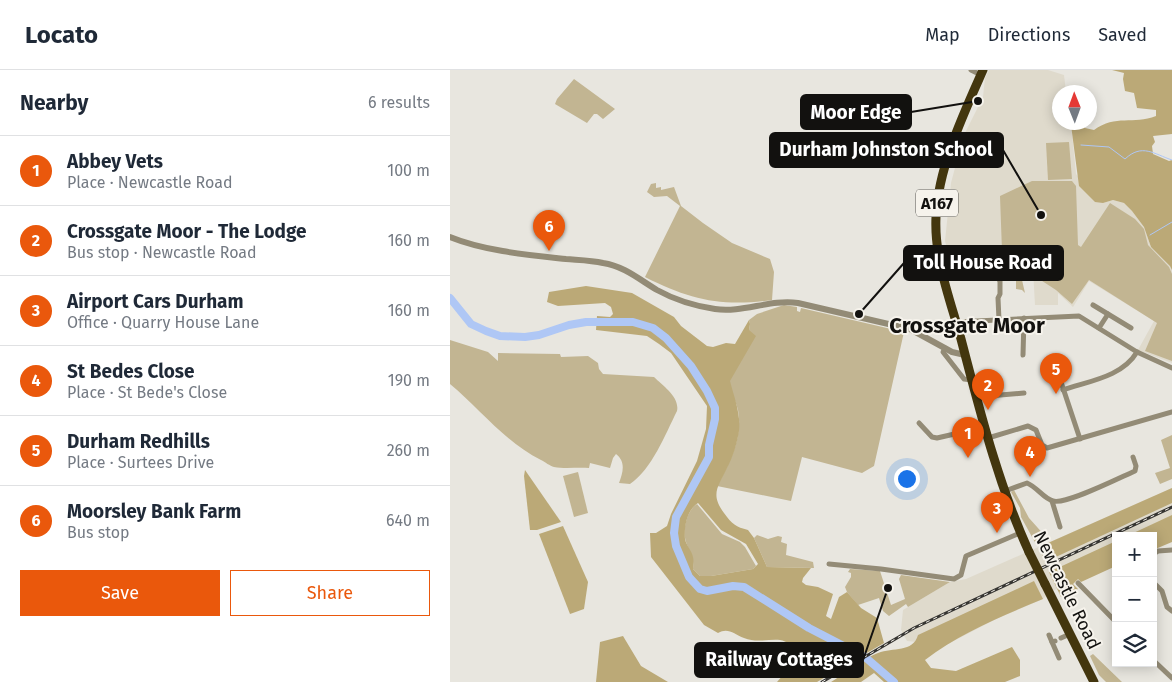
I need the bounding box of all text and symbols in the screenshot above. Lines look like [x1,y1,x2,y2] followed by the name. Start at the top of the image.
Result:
[25,21,98,49] text: Locato
[925,24,960,46] text: Map
[988,24,1070,46] text: Directions
[1098,24,1147,46] text: Saved
[1052,85,1097,130] north arrow
[20,90,88,116] text: Nearby
[368,93,430,112] text: 6 results
[801,95,911,129] callout: Moor Edge
[811,101,901,124] text: Moor Edge
[770,133,1003,167] callout: Durham Johnston School
[779,138,993,161] text: Durham Johnston School
[67,150,163,173] text: Abbey Vets
[32,161,40,180] text: 1
[387,161,430,180] text: 100 m
[67,173,233,192] text: Place · Newcastle Road
[916,190,958,216] road number: A167
[533,210,565,251] pin: 6
[67,220,307,243] text: Crossgate Moor - The Lodge
[32,231,40,250] text: 2
[388,231,430,250] text: 160 m
[67,243,257,262] text: Bus stop · Newcastle Road
[904,246,1063,280] callout: Toll House Road
[913,251,1053,274] text: Toll House Road
[67,290,244,313] text: Airport Cars Durham
[32,301,40,320] text: 3
[388,301,430,320] text: 160 m
[889,312,1045,339] district label: Crossgate Moor
[67,313,259,332] text: Office · Quarry House Lane
[1040,353,1072,394] pin: 5
[67,360,195,383] text: St Bedes Close
[972,369,1004,410] pin: 2
[31,371,41,390] text: 4
[388,371,430,390] text: 190 m
[67,383,227,402] text: Place · St Bede's Close
[952,417,984,458] pin: 1
[67,430,210,453] text: Durham Redhills
[1014,436,1046,477] pin: 4
[32,441,40,460] text: 5
[387,441,430,460] text: 260 m
[67,453,214,472] text: Place · Surtees Drive
[894,466,920,492] your location
[981,492,1013,533] pin: 3
[67,500,241,523] text: Moorsley Bank Farm
[31,511,41,530] text: 6
[386,511,430,530] text: 640 m
[67,523,130,542] text: Bus stop
[1029,527,1105,653] street label: Newcastle Road
[1112,532,1157,667] map controls
[1112,532,1157,577] button: +
[20,570,220,616] button: Save
[230,570,430,616] button: Share
[1112,577,1157,622] button: −
[1112,622,1157,667] button: layers
[695,643,863,677] callout: Railway Cottages
[705,648,853,671] text: Railway Cottages

